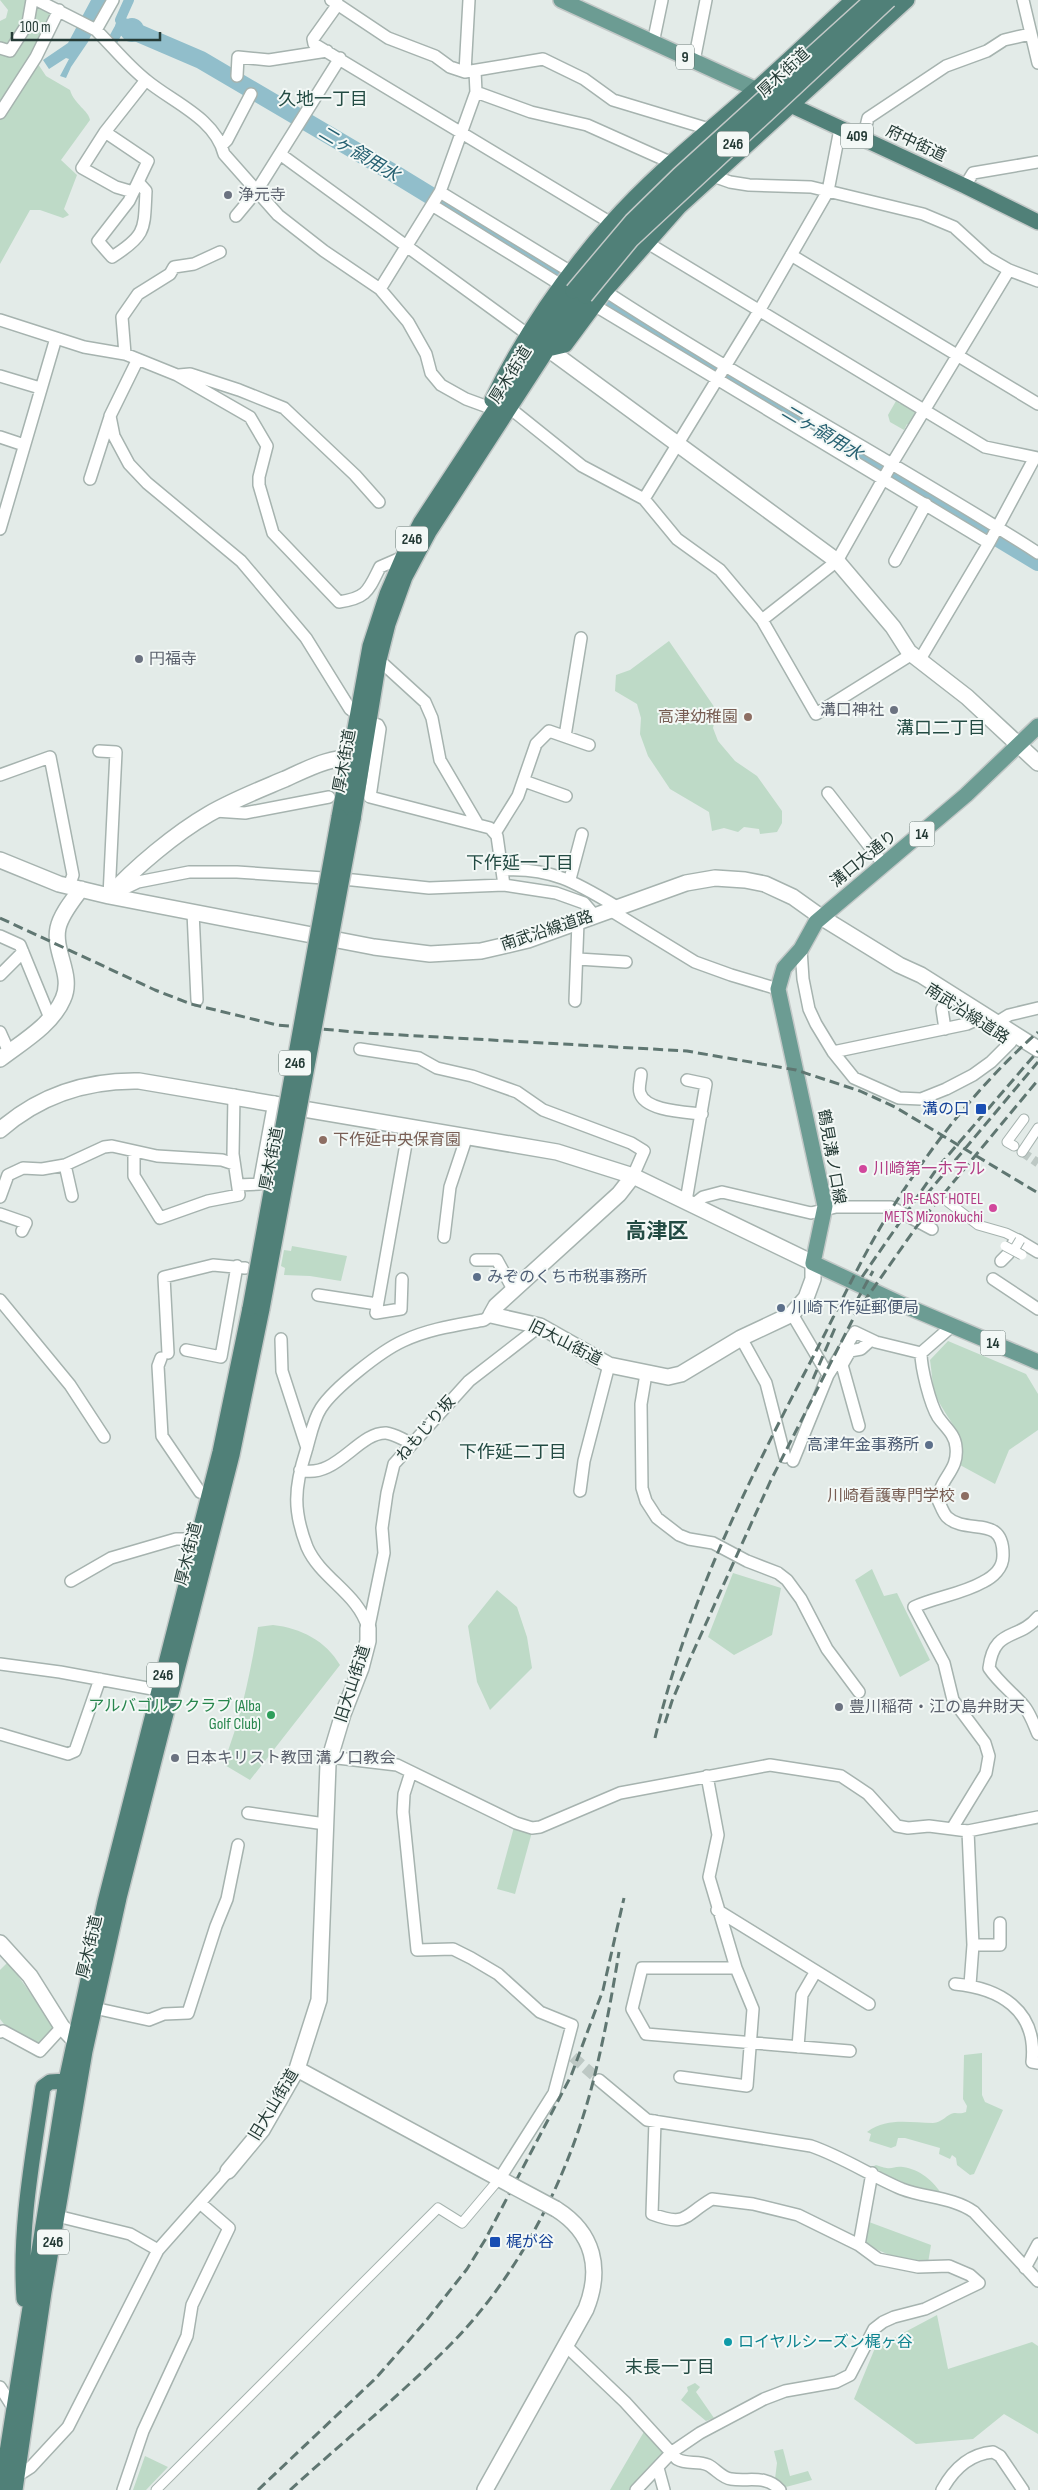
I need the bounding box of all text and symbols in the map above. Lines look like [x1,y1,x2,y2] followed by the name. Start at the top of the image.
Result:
[12,10,160,42] scale bar
[20,18,51,37] text: 100 m
[676,44,694,70] road number: 9
[754,44,814,102] street label: 厚木街道
[278,89,368,110] district label: 久地一丁目
[315,122,405,187] water label: 二ヶ領用水
[883,122,949,166] street label: 府中街道
[841,124,873,148] road number: 409
[717,132,749,156] road number: 246
[238,186,286,205] place label: 浄元寺
[222,189,234,201] marker: 浄元寺
[486,343,536,407] street label: 厚木街道
[778,401,868,466] water label: 二ヶ領用水
[396,526,428,552] road number: 246
[149,650,197,669] place label: 円福寺
[133,653,145,665] marker: 円福寺
[820,701,884,720] place label: 溝口神社
[888,704,900,716] marker: 溝口神社
[658,708,738,727] place label: 高津幼稚園
[742,711,754,723] marker: 高津幼稚園
[896,718,986,739] district label: 溝口二丁目
[330,728,360,794] street label: 厚木街道
[910,822,934,846] road number: 14
[827,826,901,892] street label: 溝口大通り
[466,853,574,874] district label: 下作延一丁目
[498,907,596,955] street label: 南武沿線道路
[922,980,1012,1048] street label: 南武沿線道路
[279,1050,311,1076] road number: 246
[922,1100,970,1119] place label: 溝の口
[974,1102,988,1116] marker: 溝の口
[813,1108,849,1206] street label: 鶴見溝ノ口線
[257,1126,287,1192] street label: 厚木街道
[333,1131,461,1150] place label: 下作延中央保育園
[317,1134,329,1146] marker: 下作延中央保育園
[873,1160,985,1179] place label: 川崎第一ホテル
[857,1163,869,1175] marker: 川崎第一ホテル
[884,1190,983,1227] place label: JR-EAST HOTEL METS Mizonokuchi
[987,1202,999,1214] marker: JR-EAST HOTEL METS Mizonokuchi
[626,1219,689,1244] district label: 高津区
[487,1268,647,1287] place label: みぞのくち市税事務所
[471,1271,483,1283] marker: みぞのくち市税事務所
[791,1299,919,1318] place label: 川崎下作延郵便局
[775,1302,787,1314] marker: 川崎下作延郵便局
[525,1316,605,1370] street label: 旧大山街道
[980,1330,1006,1356] road number: 14
[393,1393,459,1465] street label: ねもじり坂
[807,1436,919,1455] place label: 高津年金事務所
[923,1439,935,1451] marker: 高津年金事務所
[459,1442,567,1463] district label: 下作延二丁目
[827,1487,955,1506] place label: 川崎看護専門学校
[959,1490,971,1502] marker: 川崎看護専門学校
[172,1521,206,1587] street label: 厚木街道
[332,1643,374,1725] street label: 旧大山街道
[147,1662,179,1688] road number: 246
[88,1697,261,1734] place label: アルバゴルフクラブ (Alba Golf Club)
[849,1698,1025,1717] place label: 豊川稲荷・江の島弁財天
[833,1701,845,1713] marker: 豊川稲荷・江の島弁財天
[265,1709,277,1721] marker: アルバゴルフクラブ (Alba Golf Club)
[185,1749,396,1768] place label: 日本キリスト教団 溝ノ口教会
[169,1752,181,1764] marker: 日本キリスト教団 溝ノ口教会
[74,1914,106,1980] street label: 厚木街道
[245,2066,303,2144] street label: 旧大山街道
[37,2230,69,2254] road number: 246
[506,2233,554,2252] place label: 梶が谷
[488,2235,502,2249] marker: 梶が谷
[738,2333,913,2352] place label: ロイヤルシーズン梶ヶ谷
[722,2336,734,2348] marker: ロイヤルシーズン梶ヶ谷
[625,2357,715,2378] district label: 末長一丁目

